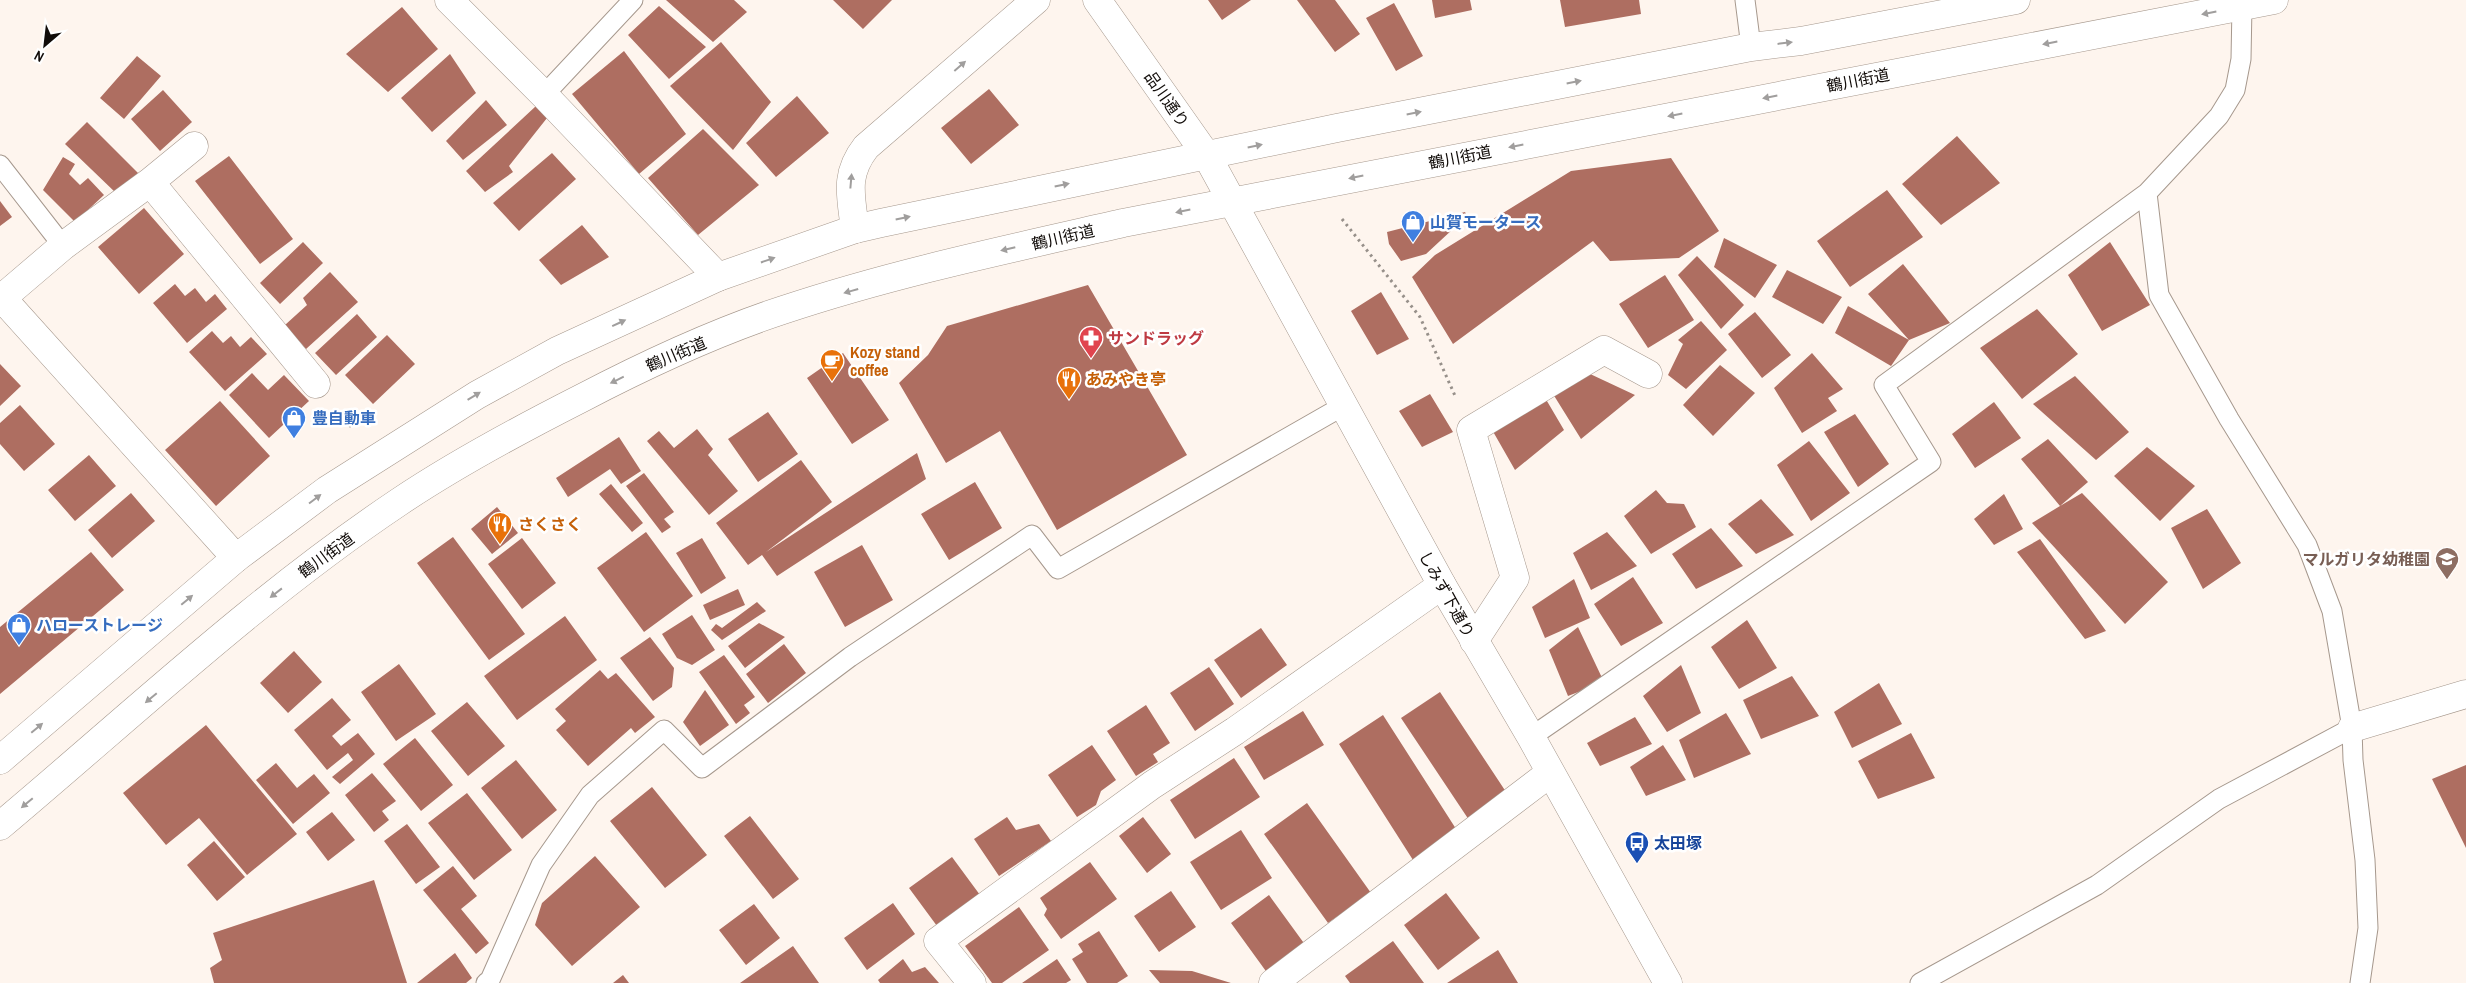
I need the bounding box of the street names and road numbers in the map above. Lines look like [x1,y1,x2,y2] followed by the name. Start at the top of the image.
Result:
[1824,63,1892,97] street label: 鶴川街道
[1140,66,1194,132] street label: 品川通り
[1426,140,1494,174] street label: 鶴川街道
[1029,219,1097,255] street label: 鶴川街道
[642,331,710,377] street label: 鶴川街道
[294,527,358,583] street label: 鶴川街道
[1414,547,1480,641] street label: しみず下通り

